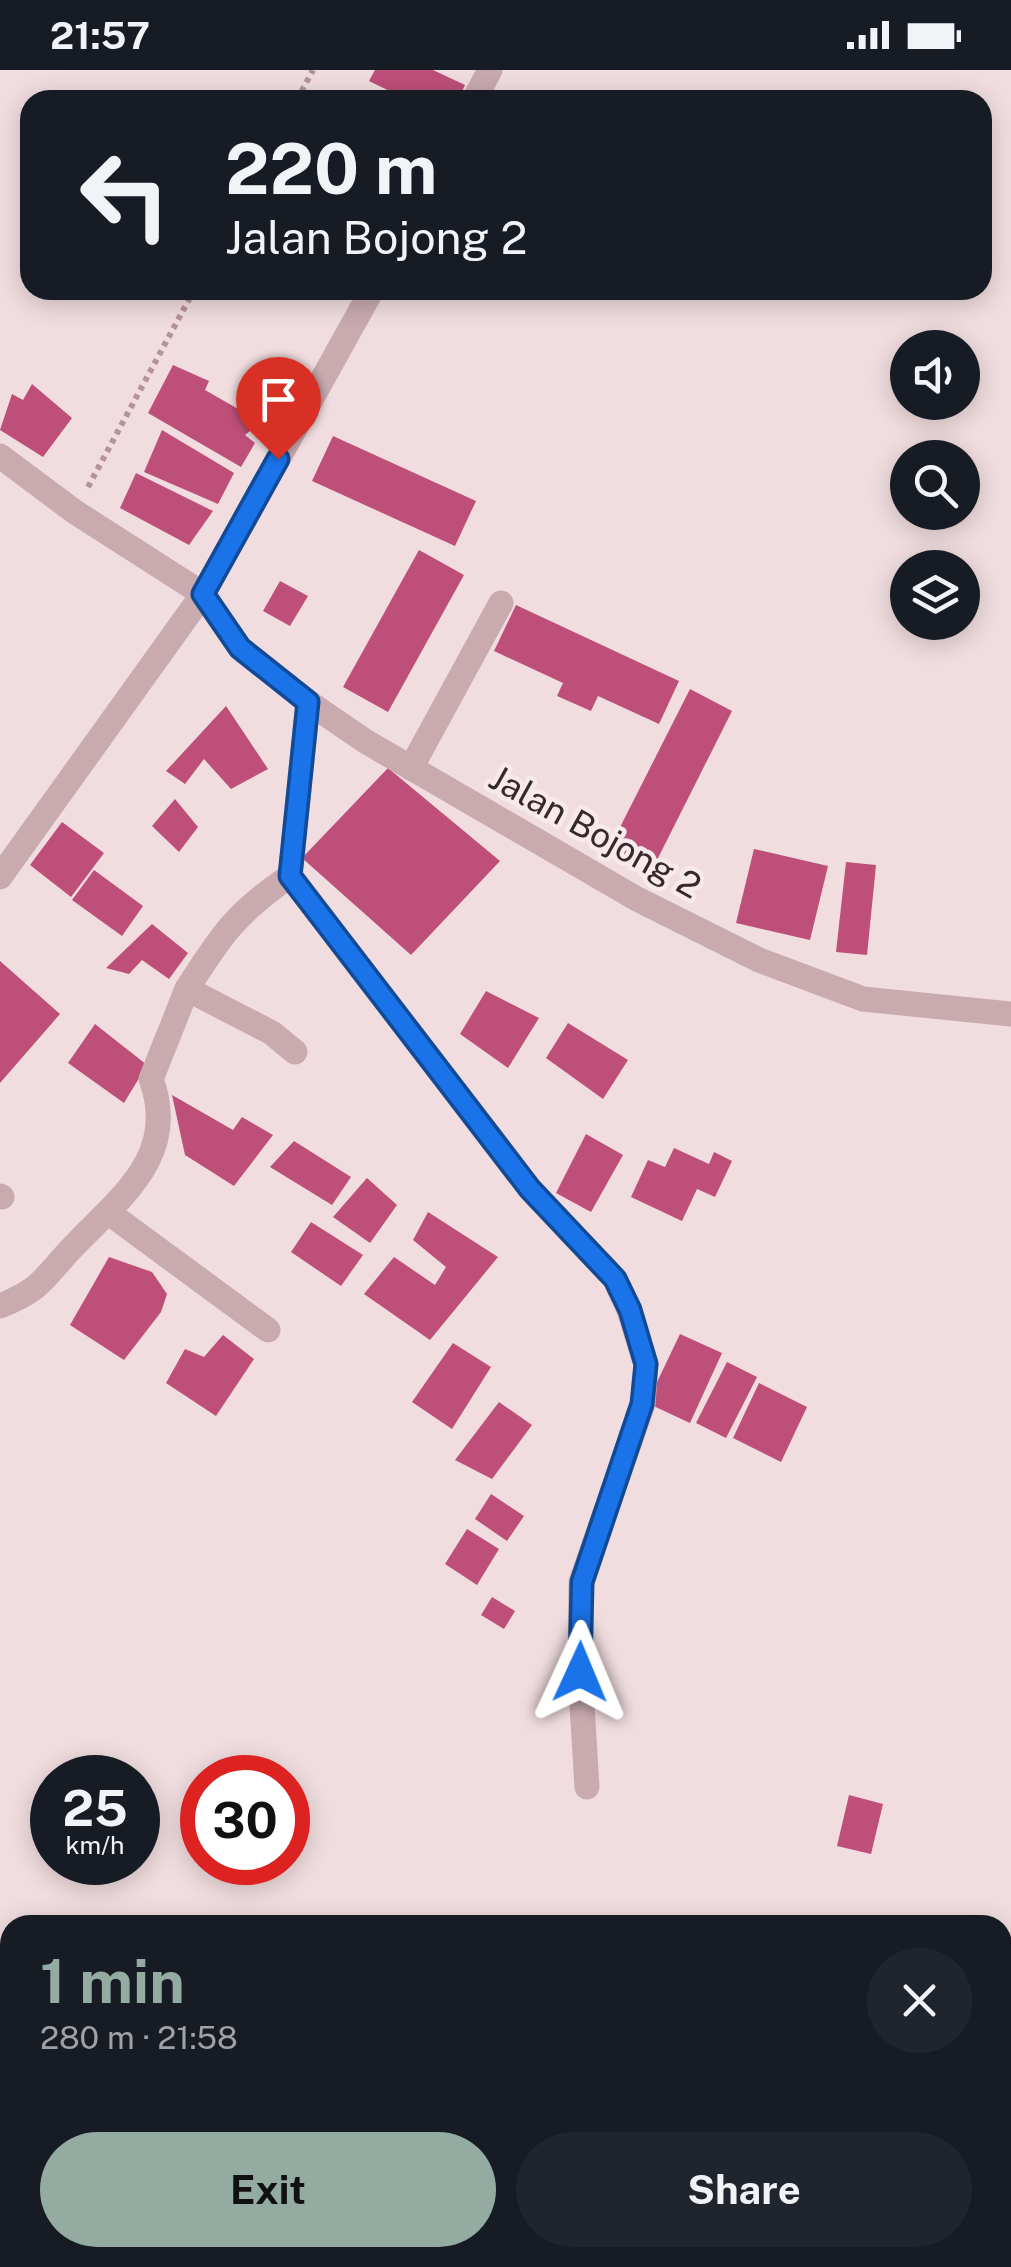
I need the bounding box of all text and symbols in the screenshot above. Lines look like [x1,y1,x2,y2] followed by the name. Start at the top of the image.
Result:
[50,13,150,58] text: 21:57
[225,127,438,210] text: 220 m
[60,130,190,260] icon: left
[225,211,527,264] text: Jalan Bojong 2
[890,330,980,640] map controls
[890,330,980,420] button: sound
[236,357,321,460] pin
[251,372,306,427] icon: arrive
[890,440,980,530] button: search
[890,550,980,640] button: layers
[482,757,708,906] street label: Jalan Bojong 2
[528,1620,632,1724] position arrow
[180,1755,310,1885] speed limit sign: 30
[62,1778,128,1837] text: 25
[66,1830,124,1860] text: km/h
[40,1946,185,2017] text: 1 min
[867,1948,972,2053] button: close
[40,2019,238,2056] text: 280 m · 21:58
[40,2132,496,2247] button: Exit
[516,2132,972,2247] button: Share

